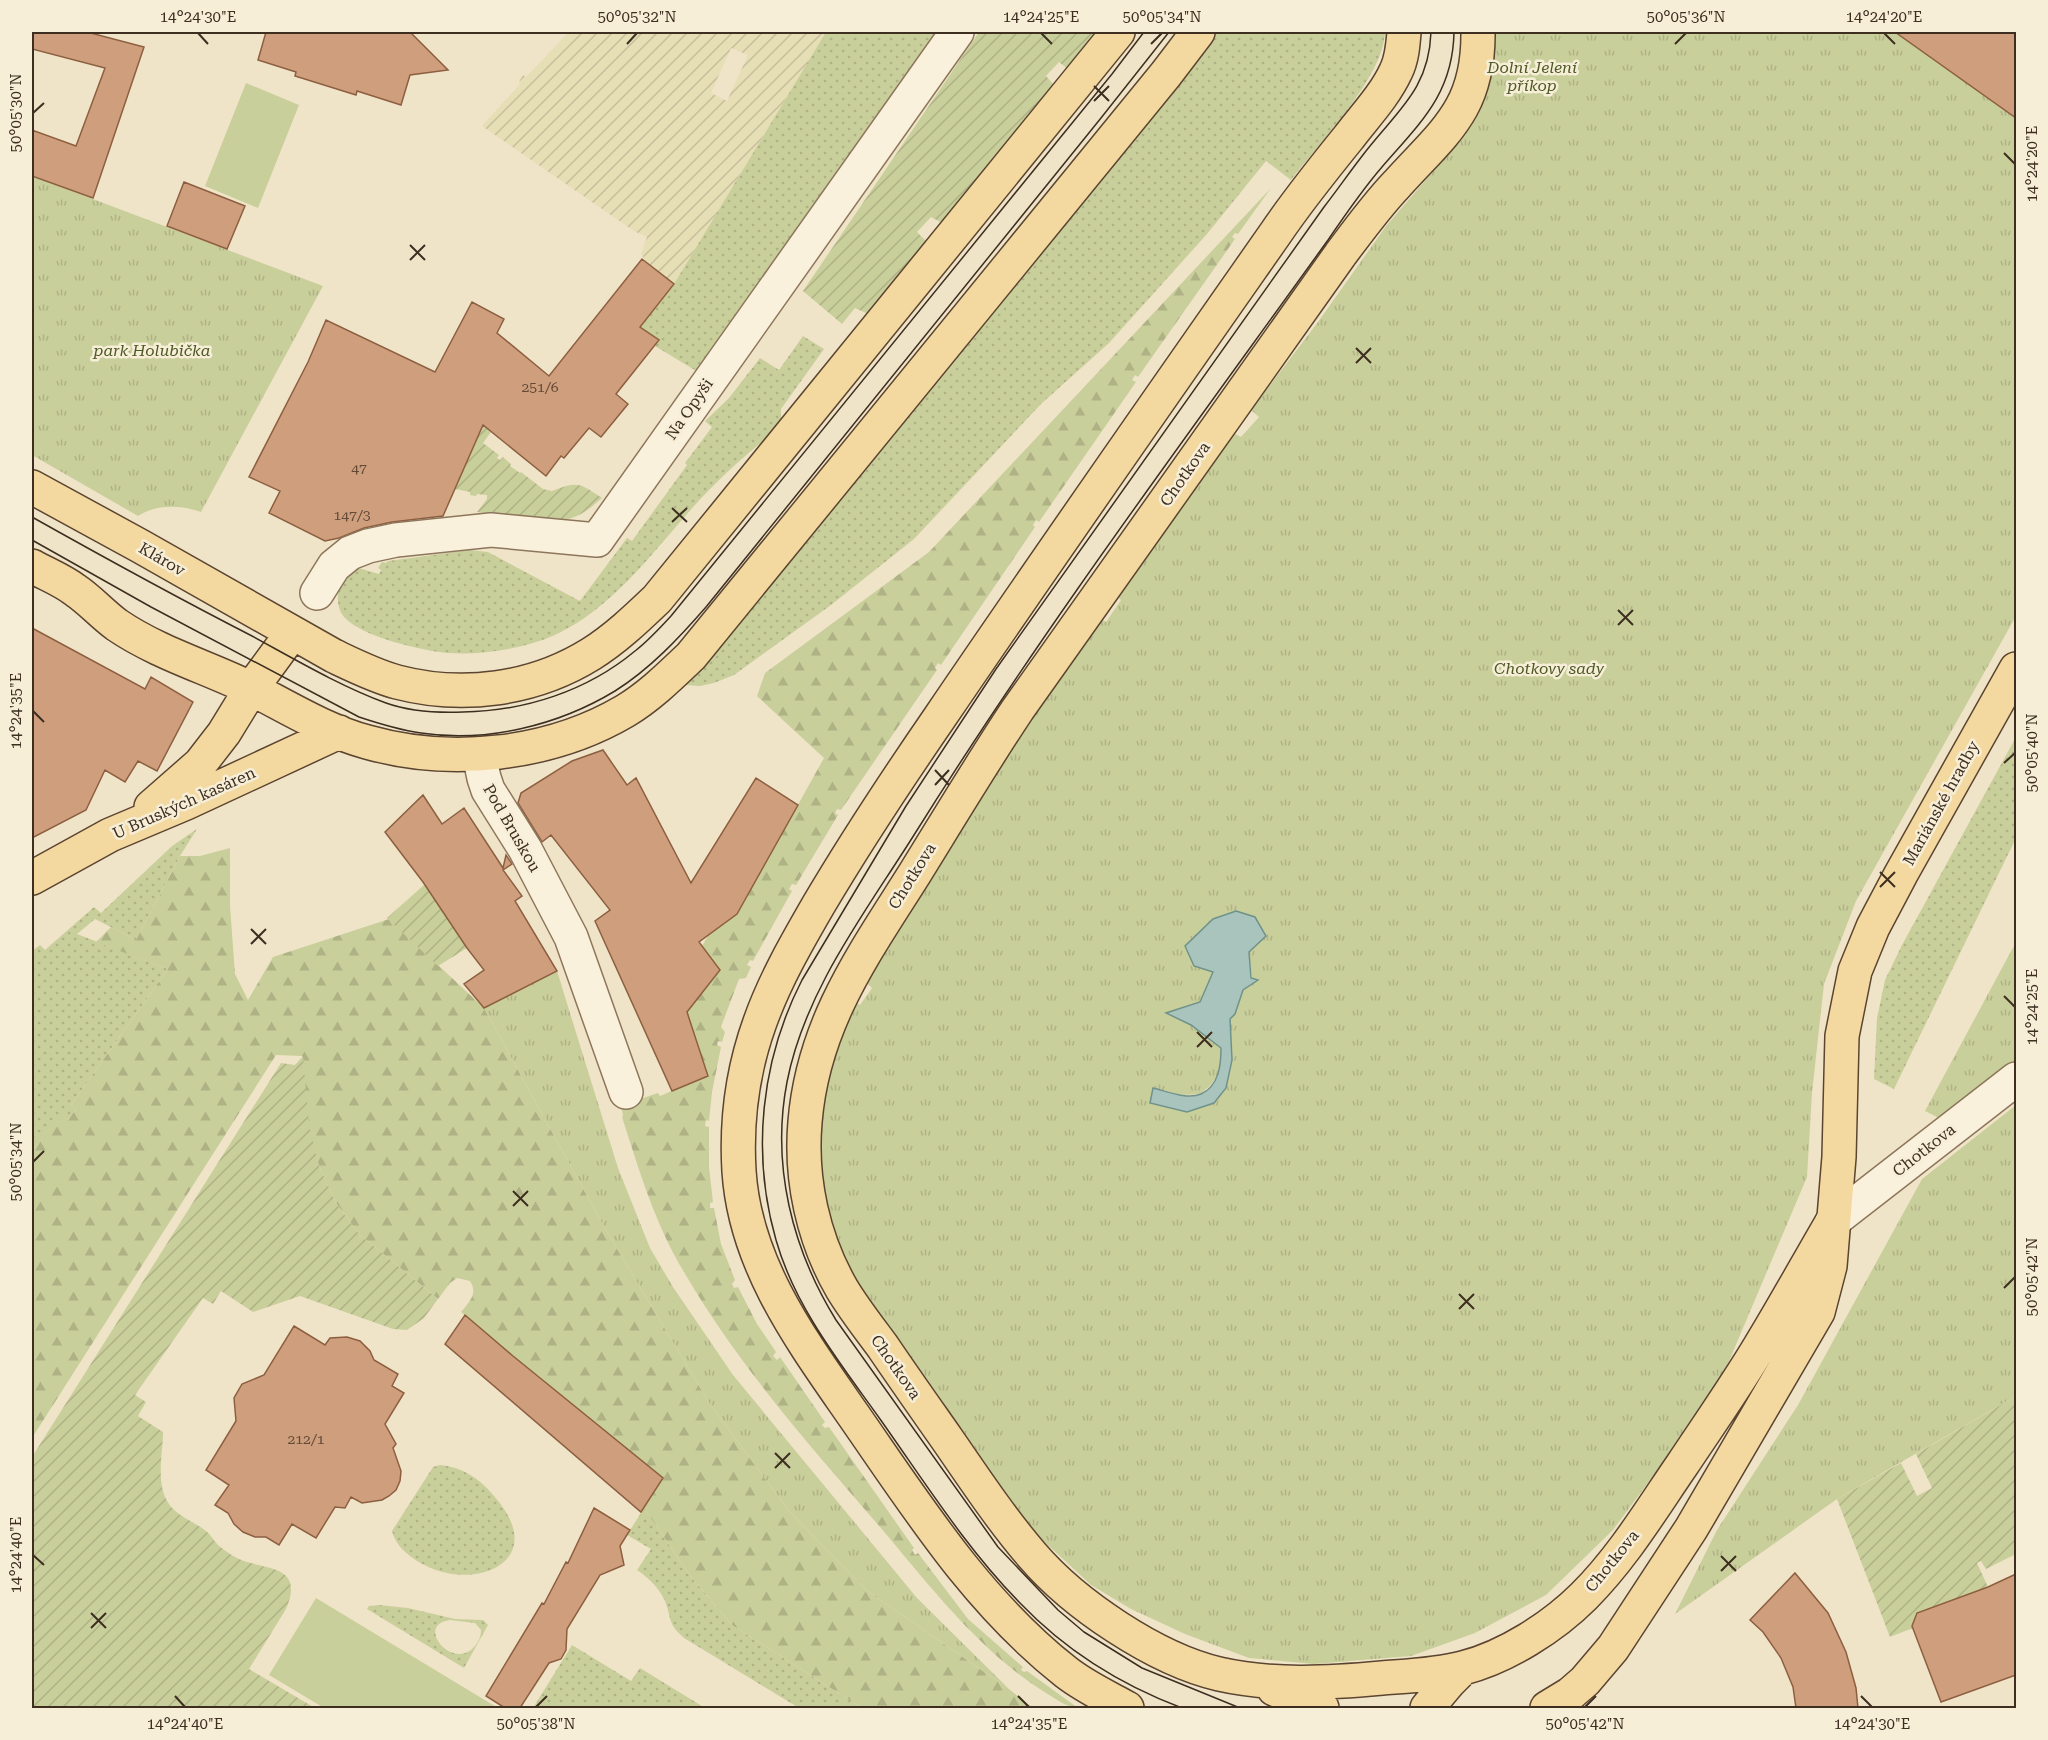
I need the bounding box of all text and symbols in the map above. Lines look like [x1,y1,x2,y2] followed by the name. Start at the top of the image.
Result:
[160,8,236,26] text: 14°24'30"E
[597,8,677,26] text: 50°05'32"N
[1003,8,1079,26] text: 14°24'25"E
[1122,8,1202,26] text: 50°05'34"N
[1646,8,1726,26] text: 50°05'36"N
[1846,8,1922,26] text: 14°24'20"E
[1486,58,1578,95] park label: Dolní Jelení příkop
[7,73,25,153] text: 50°05'30"N
[2023,126,2041,202] text: 14°24'20"E
[93,341,211,360] park label: park Holubička
[661,375,717,443] street label: Na Opyši
[521,379,559,395] house number: 251/6
[1156,438,1214,510] street label: Chotkova
[351,460,367,476] house number: 47
[333,507,371,523] house number: 147/3
[135,538,189,580] street label: Klárov
[1494,659,1605,678] park label: Chotkovy sady
[7,673,25,749] text: 14°24'35"E
[2023,713,2041,793] text: 50°05'40"N
[1899,737,1983,869] street label: Mariánské hradby
[110,763,258,843] street label: U Bruských kasáren
[479,781,545,875] street label: Pod Bruskou
[884,839,940,913] street label: Chotkova
[2023,969,2041,1045] text: 14°24'25"E
[1889,1119,1959,1180] street label: Chotkova
[7,1122,25,1202] text: 50°05'34"N
[2023,1237,2041,1317] text: 50°05'42"N
[867,1331,925,1403] street label: Chotkova
[287,1431,325,1447] house number: 212/1
[7,1517,25,1593] text: 14°24'40"E
[1581,1526,1643,1596] street label: Chotkova
[147,1715,223,1733] text: 14°24'40"E
[496,1715,576,1733] text: 50°05'38"N
[991,1715,1067,1733] text: 14°24'35"E
[1545,1715,1625,1733] text: 50°05'42"N
[1834,1715,1910,1733] text: 14°24'30"E

